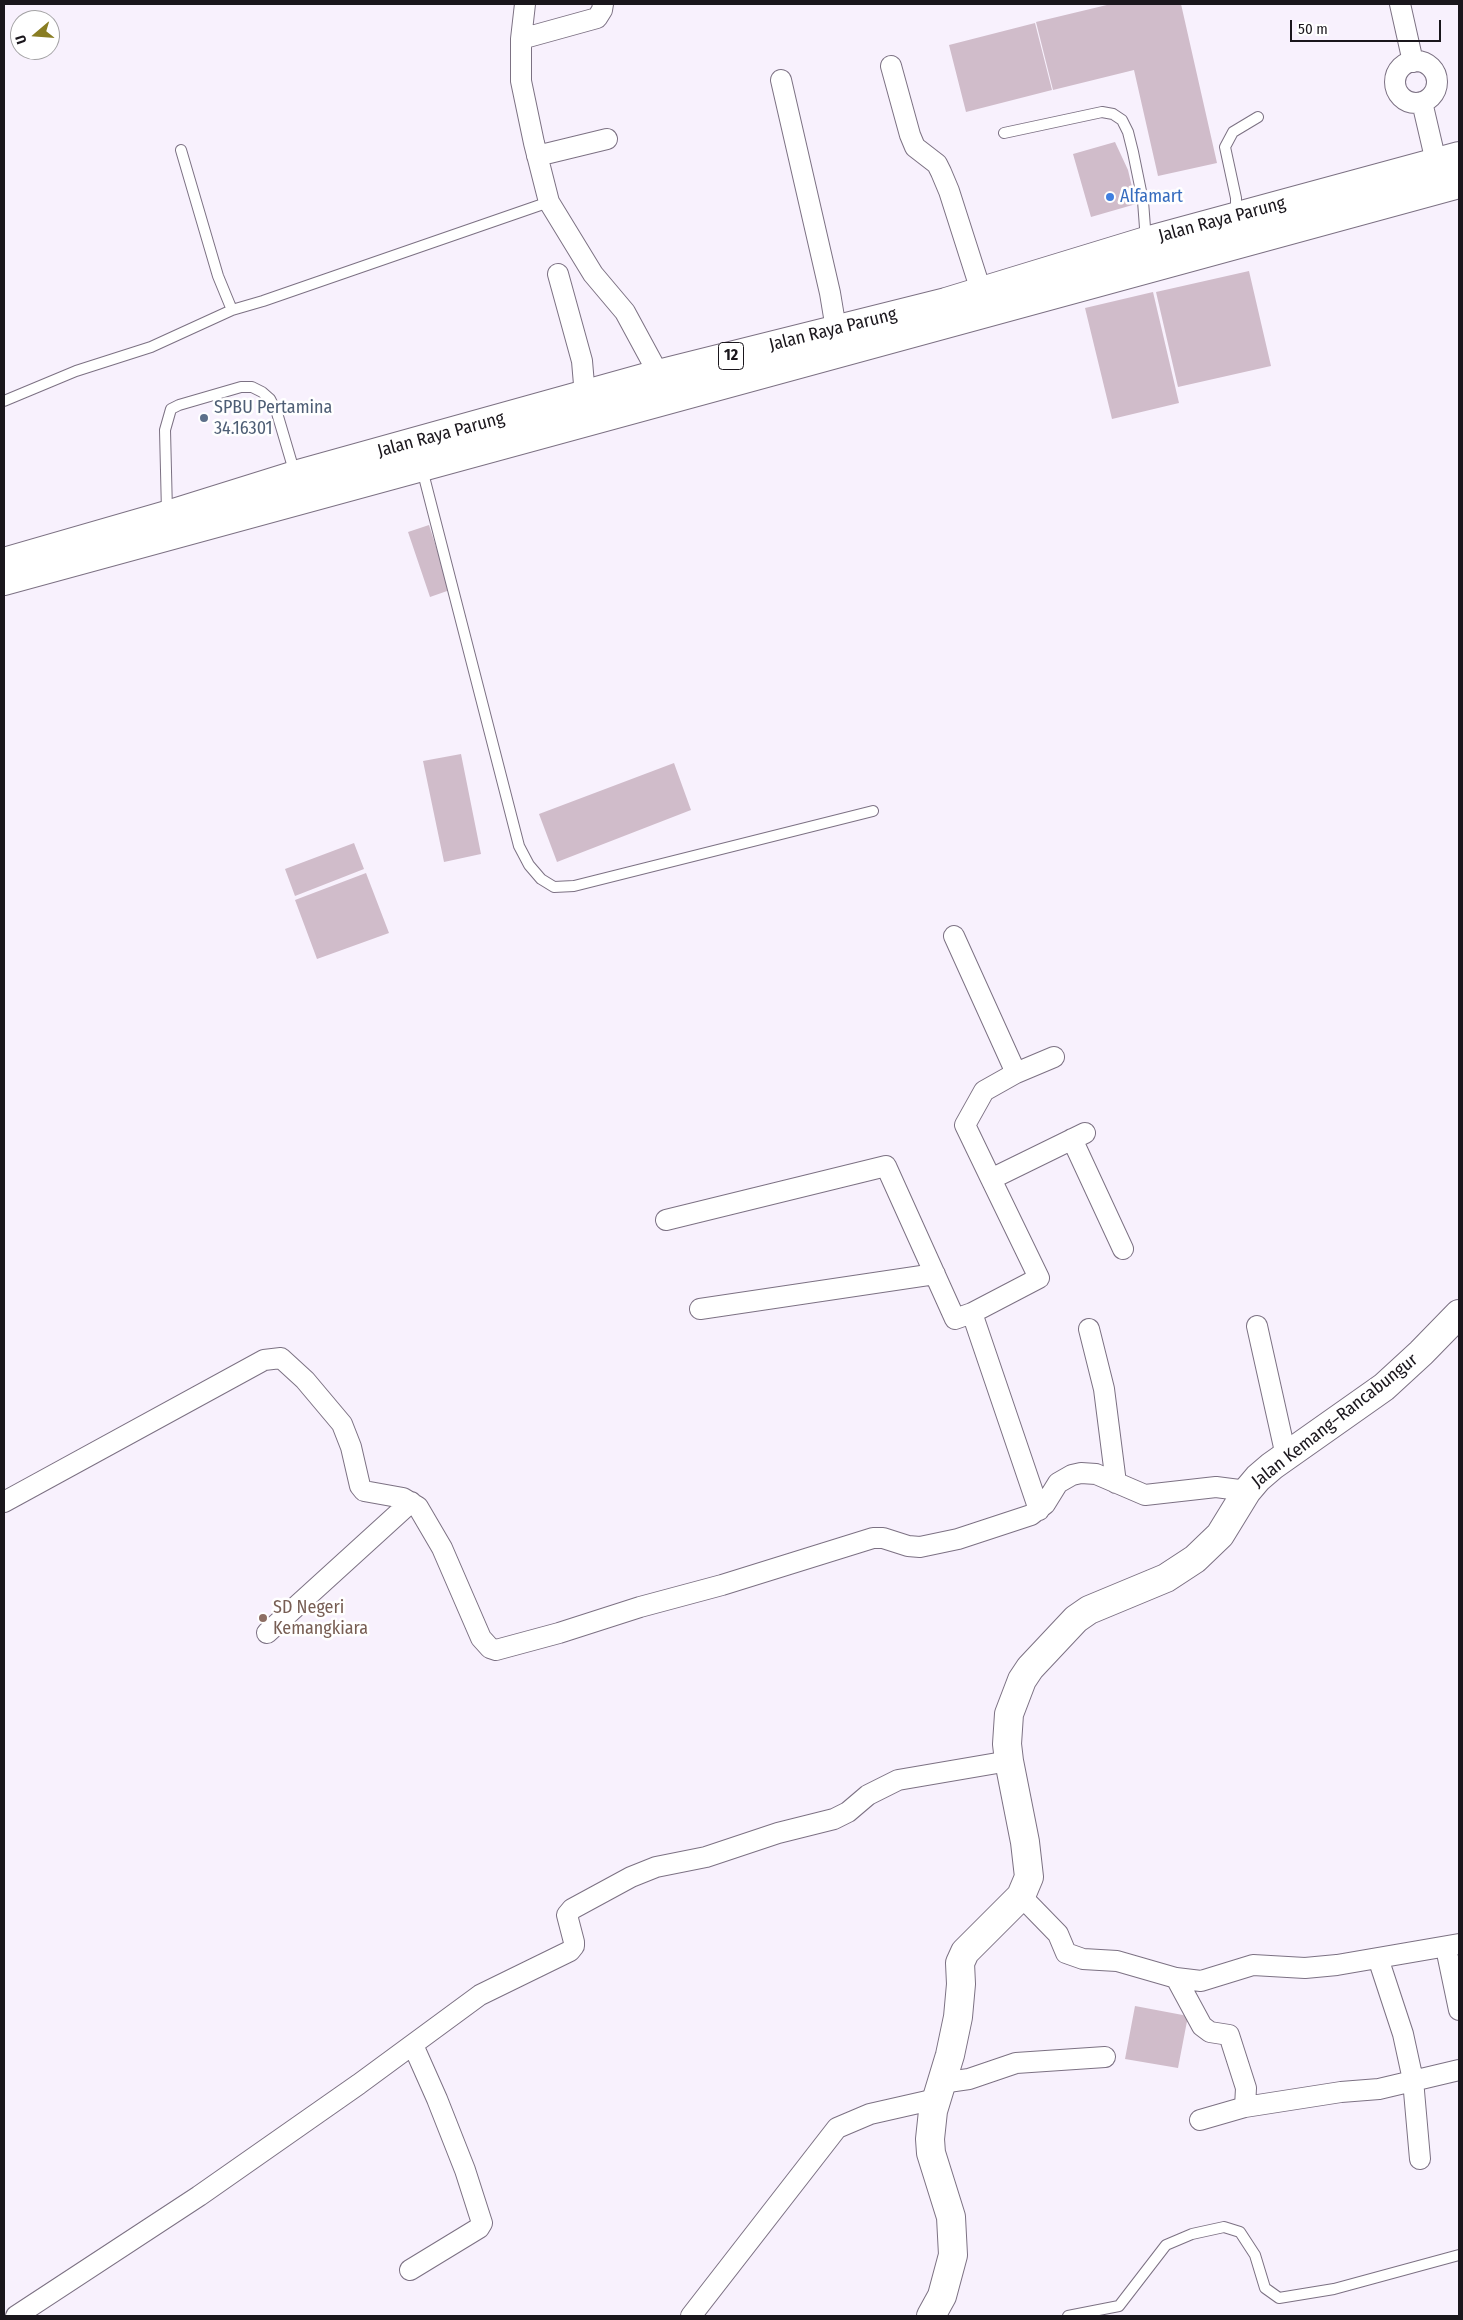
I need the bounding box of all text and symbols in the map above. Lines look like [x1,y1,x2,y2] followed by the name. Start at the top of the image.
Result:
[10,10,60,60] north arrow
[1293,10,1444,42] scale bar
[1298,20,1328,38] text: 50 m
[12,33,31,46] text: U
[1120,186,1183,208] place label: Alfamart
[1104,191,1116,203] marker: Alfamart
[1156,193,1288,247] street label: Jalan Raya Parung
[767,304,899,356] street label: Jalan Raya Parung
[718,342,744,370] road number: 12
[214,397,332,439] place label: SPBU Pertamina 34.16301
[375,408,507,462] street label: Jalan Raya Parung
[198,412,210,424] marker: SPBU Pertamina 34.16301
[1248,1350,1422,1492] street label: Jalan Kemang–Rancabungur
[273,1597,368,1640] place label: SD Negeri Kemangkiara
[257,1612,269,1624] marker: SD Negeri Kemangkiara

